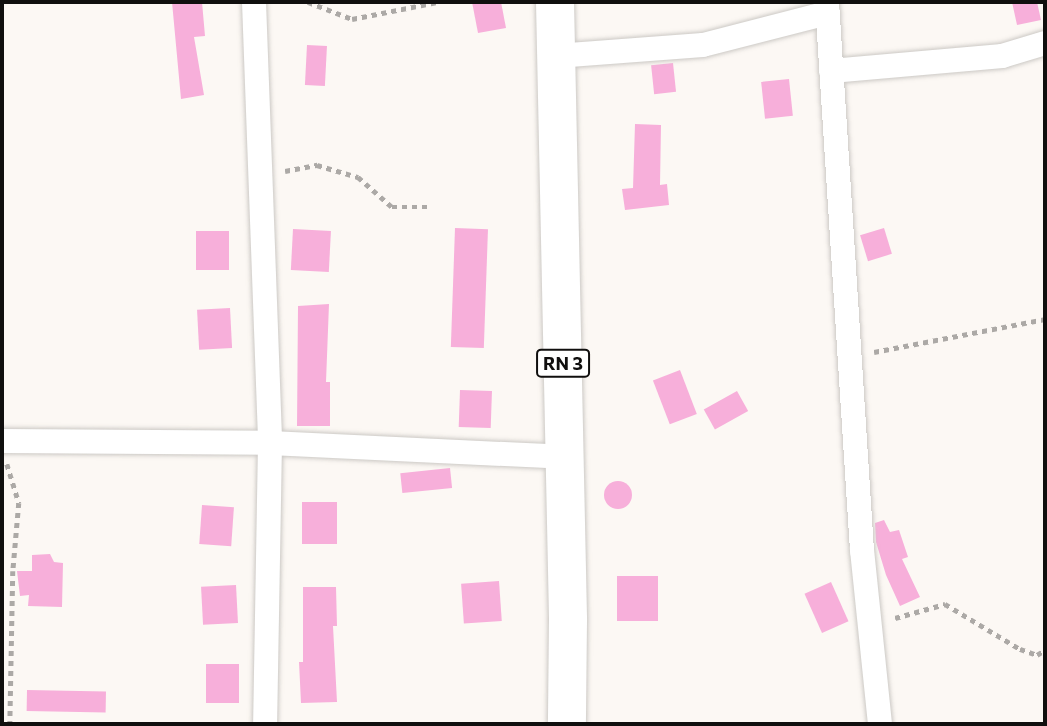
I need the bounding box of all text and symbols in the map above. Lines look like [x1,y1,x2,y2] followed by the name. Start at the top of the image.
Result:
[535,348,591,377] road number: RN 3

